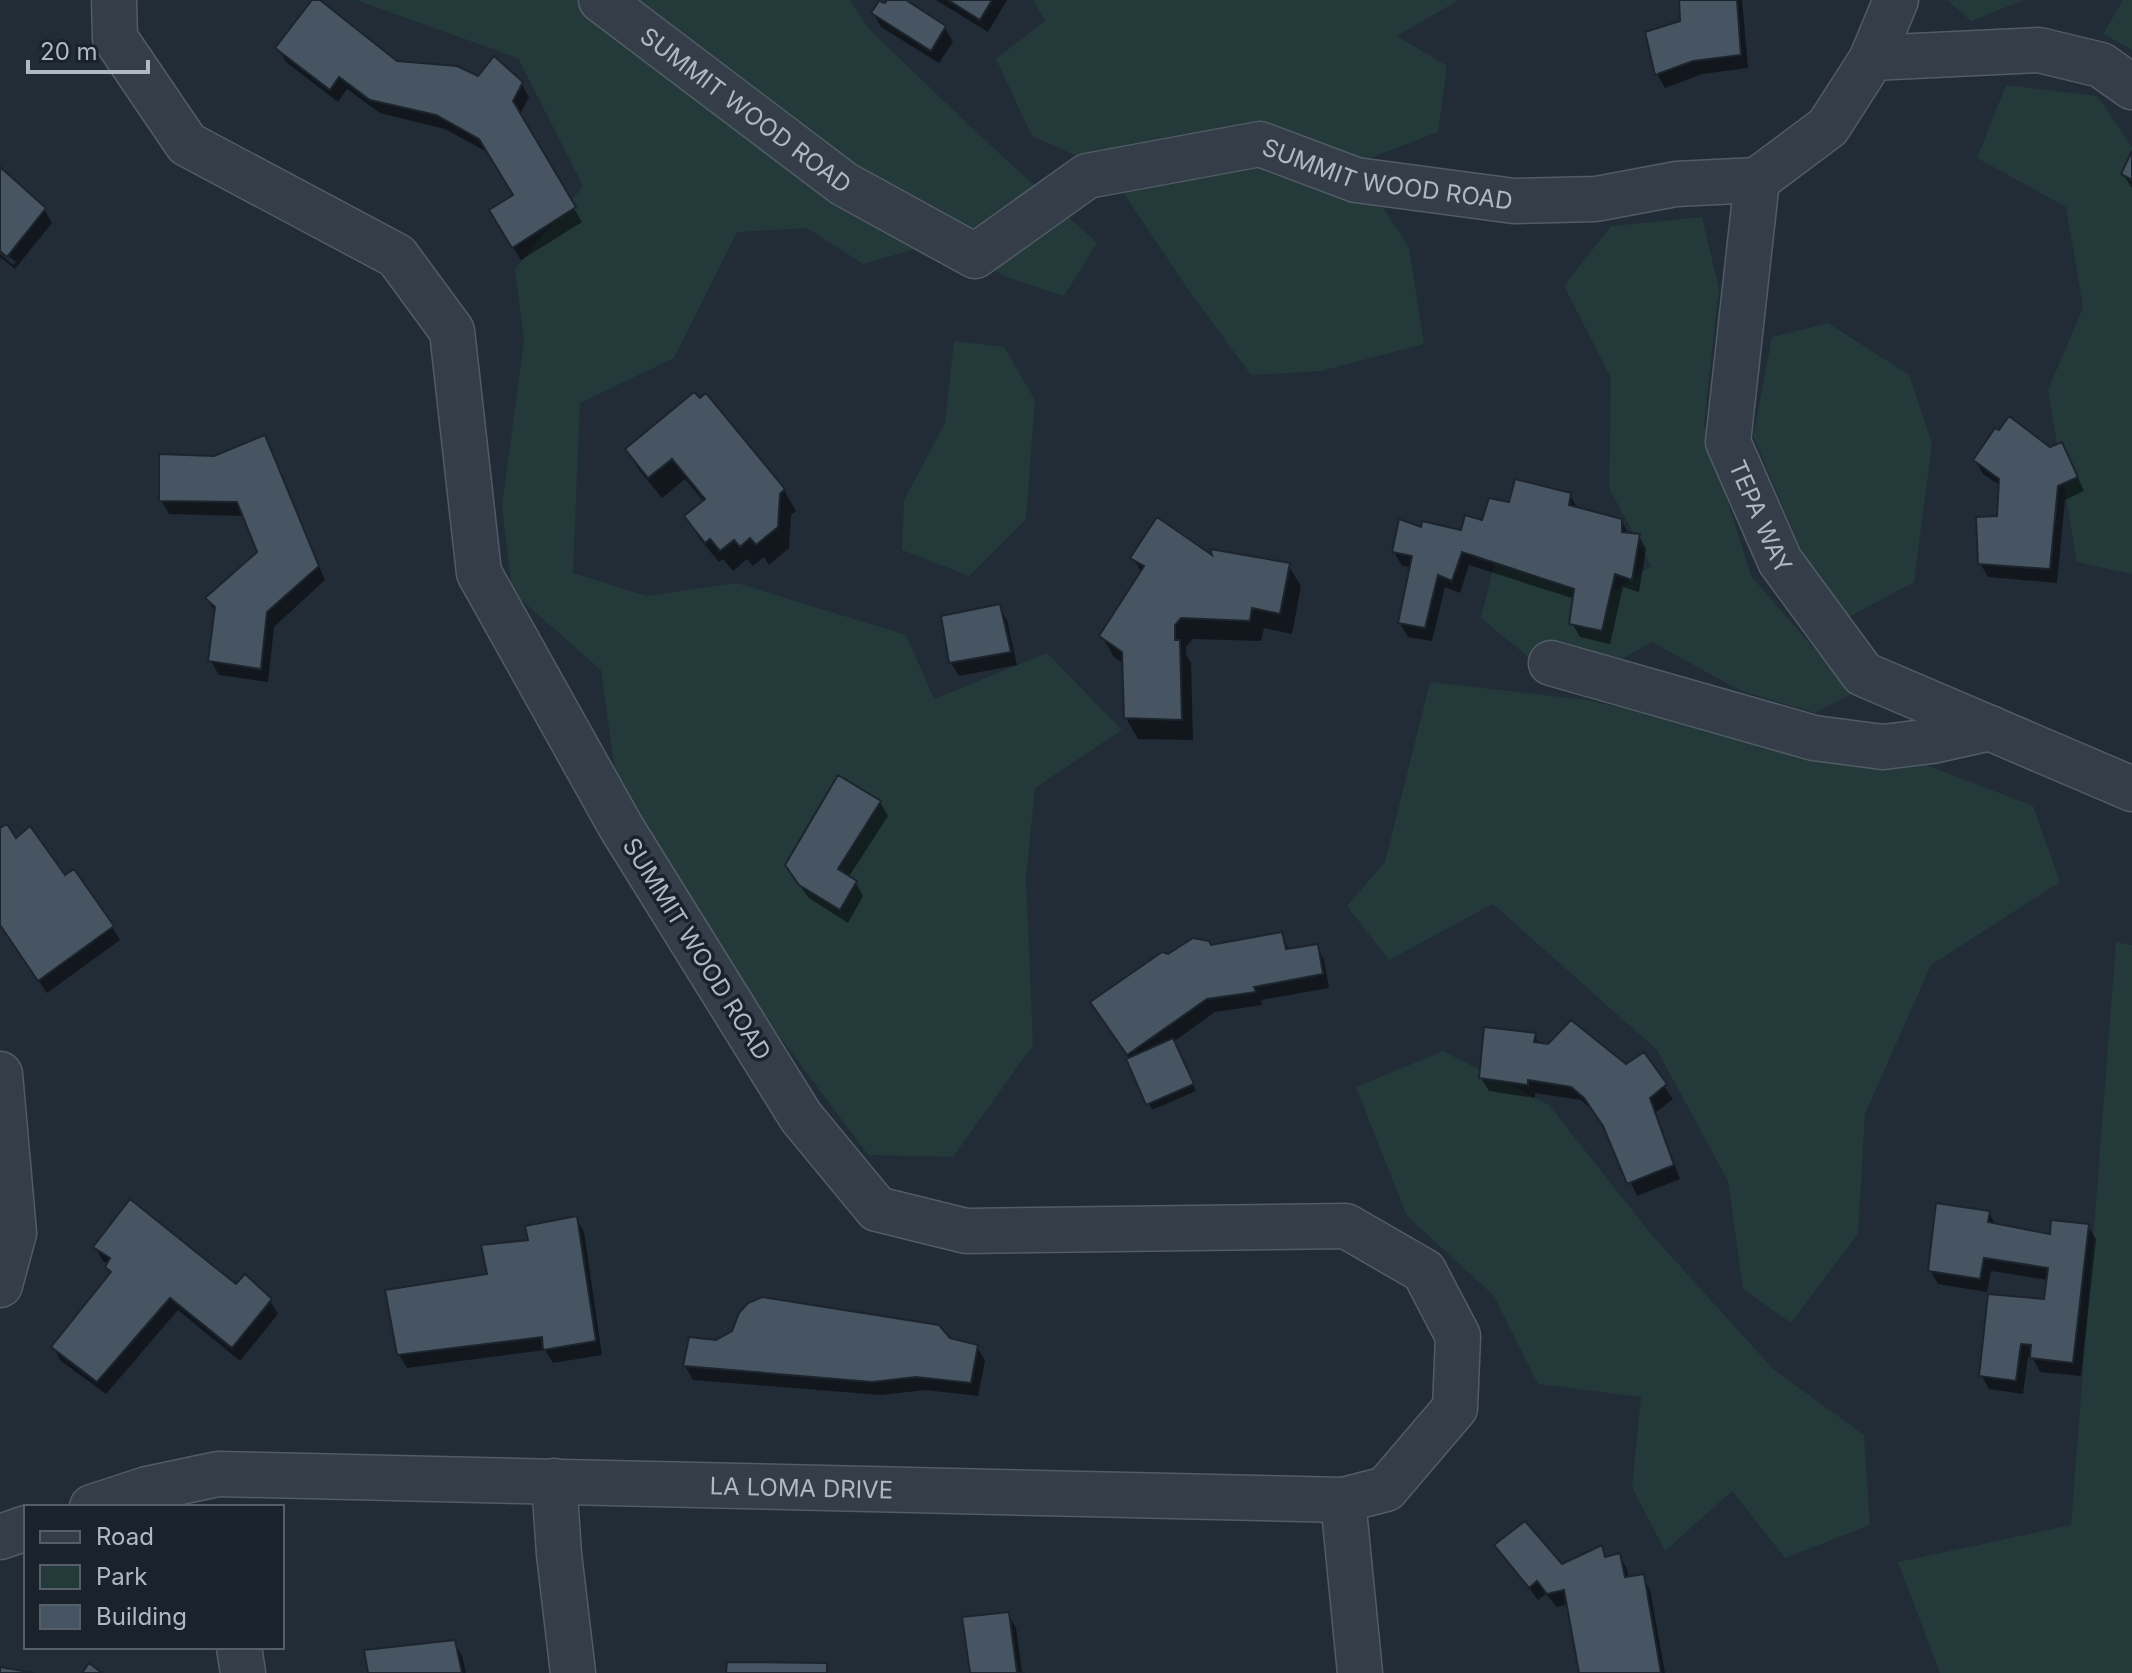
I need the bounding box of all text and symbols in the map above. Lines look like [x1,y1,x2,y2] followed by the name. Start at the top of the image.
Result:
[635,21,857,199] street label: SUMMIT WOOD ROAD
[28,24,148,74] scale bar
[40,37,98,66] text: 20 m
[1258,132,1514,215] street label: SUMMIT WOOD ROAD
[1723,456,1798,579] street label: TEPA WAY
[617,833,777,1065] street label: SUMMIT WOOD ROAD
[709,1471,893,1504] street label: LA LOMA DRIVE
[24,1505,284,1649] legend
[96,1522,154,1551] text: Road
[96,1562,147,1591] text: Park
[96,1602,187,1631] text: Building

